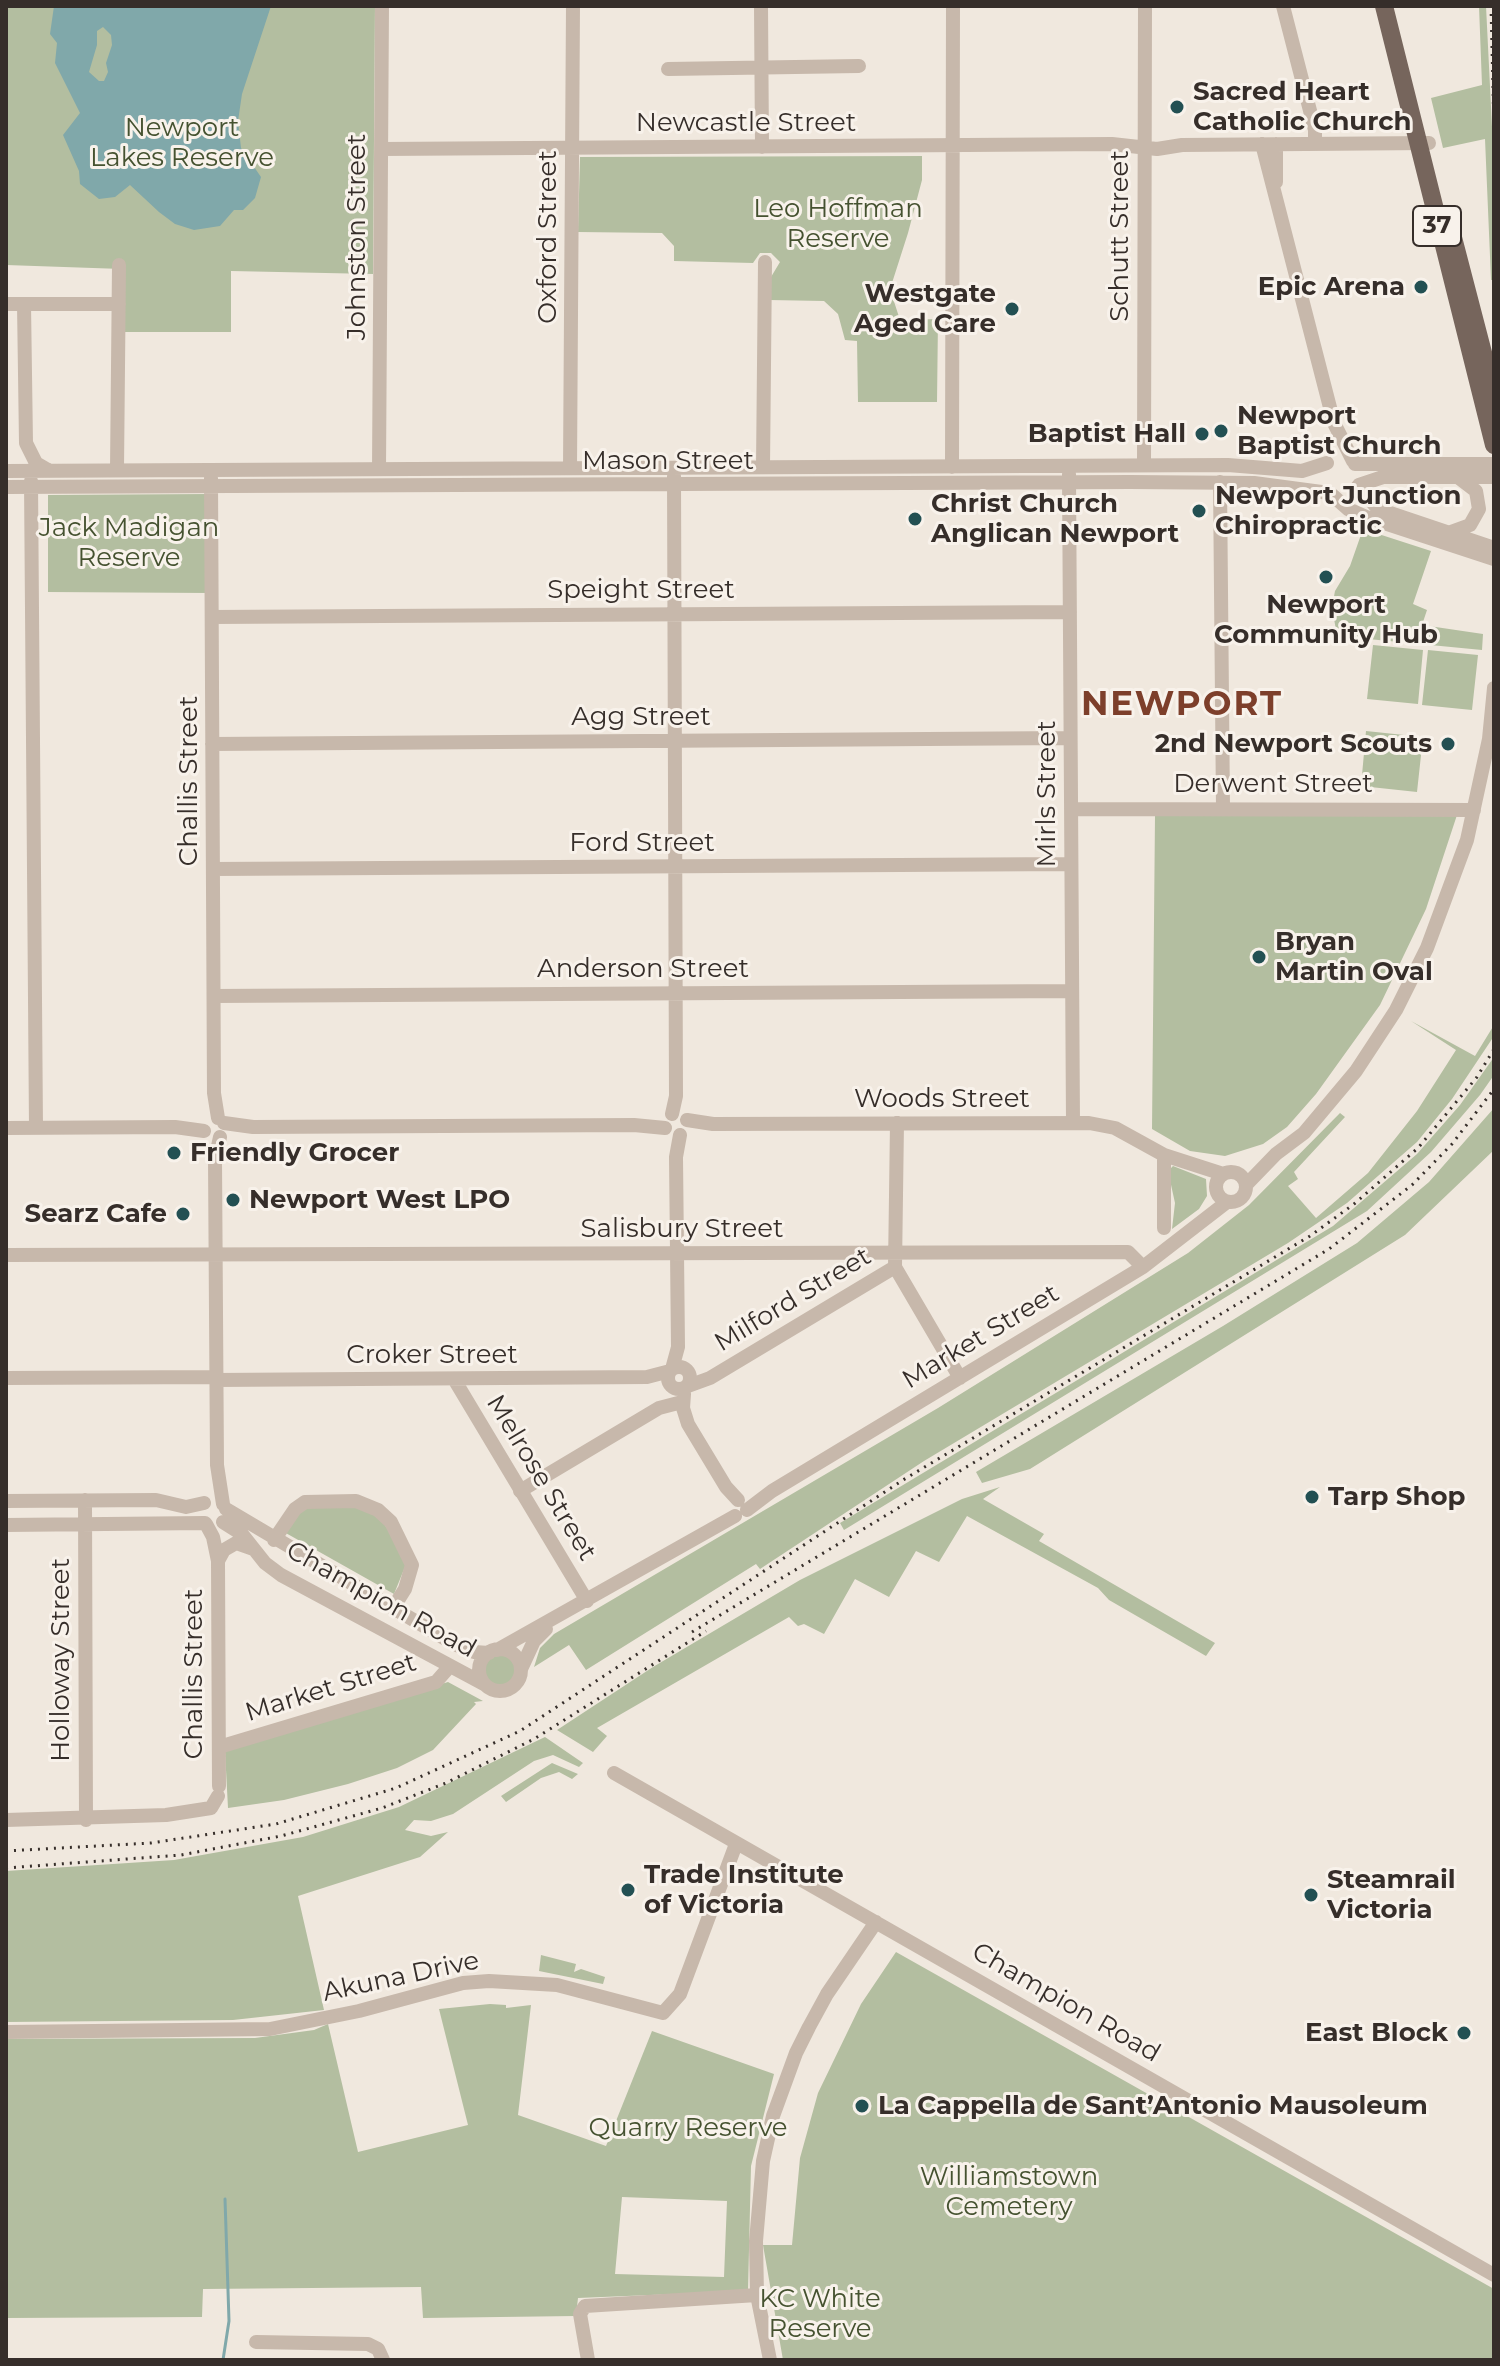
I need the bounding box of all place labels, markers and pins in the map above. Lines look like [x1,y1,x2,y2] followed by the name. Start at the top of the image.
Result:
[1193,76,1411,138] place label: Sacred Heart Catholic Church
[1168,98,1186,116] marker: Sacred Heart Catholic Church
[1258,271,1405,303] place label: Epic Arena
[854,278,996,340] place label: Westgate Aged Care
[1412,278,1430,296] marker: Epic Arena
[1003,300,1021,318] marker: Westgate Aged Care
[1237,400,1441,462] place label: Newport Baptist Church
[1028,418,1186,450] place label: Baptist Hall
[1212,422,1230,440] marker: Newport Baptist Church
[1193,425,1211,443] marker: Baptist Hall
[1215,480,1462,542] place label: Newport Junction Chiropractic
[931,488,1179,550] place label: Christ Church Anglican Newport
[1190,502,1208,520] marker: Newport Junction Chiropractic
[906,510,924,528] marker: Christ Church Anglican Newport
[1317,568,1335,586] marker: Newport Community Hub
[1214,589,1438,650] place label: Newport Community Hub
[1155,728,1432,760] place label: 2nd Newport Scouts
[1439,735,1457,753] marker: 2nd Newport Scouts
[1275,926,1433,988] place label: Bryan Martin Oval
[1250,948,1268,966] marker: Bryan Martin Oval
[190,1137,399,1169] place label: Friendly Grocer
[165,1144,183,1162] marker: Friendly Grocer
[249,1184,510,1216] place label: Newport West LPO
[224,1191,242,1209] marker: Newport West LPO
[25,1198,167,1230] place label: Searz Cafe
[174,1205,192,1223] marker: Searz Cafe
[1328,1481,1465,1513] place label: Tarp Shop
[1303,1488,1321,1506] marker: Tarp Shop
[644,1859,844,1920] place label: Trade Institute of Victoria
[1327,1864,1456,1926] place label: Steamrail Victoria
[619,1881,637,1899] marker: Trade Institute of Victoria
[1302,1886,1320,1904] marker: Steamrail Victoria
[1305,2017,1448,2049] place label: East Block
[1455,2024,1473,2042] marker: East Block
[878,2090,1428,2122] place label: La Cappella de Sant’Antonio Mausoleum
[853,2097,871,2115] marker: La Cappella de Sant’Antonio Mausoleum

